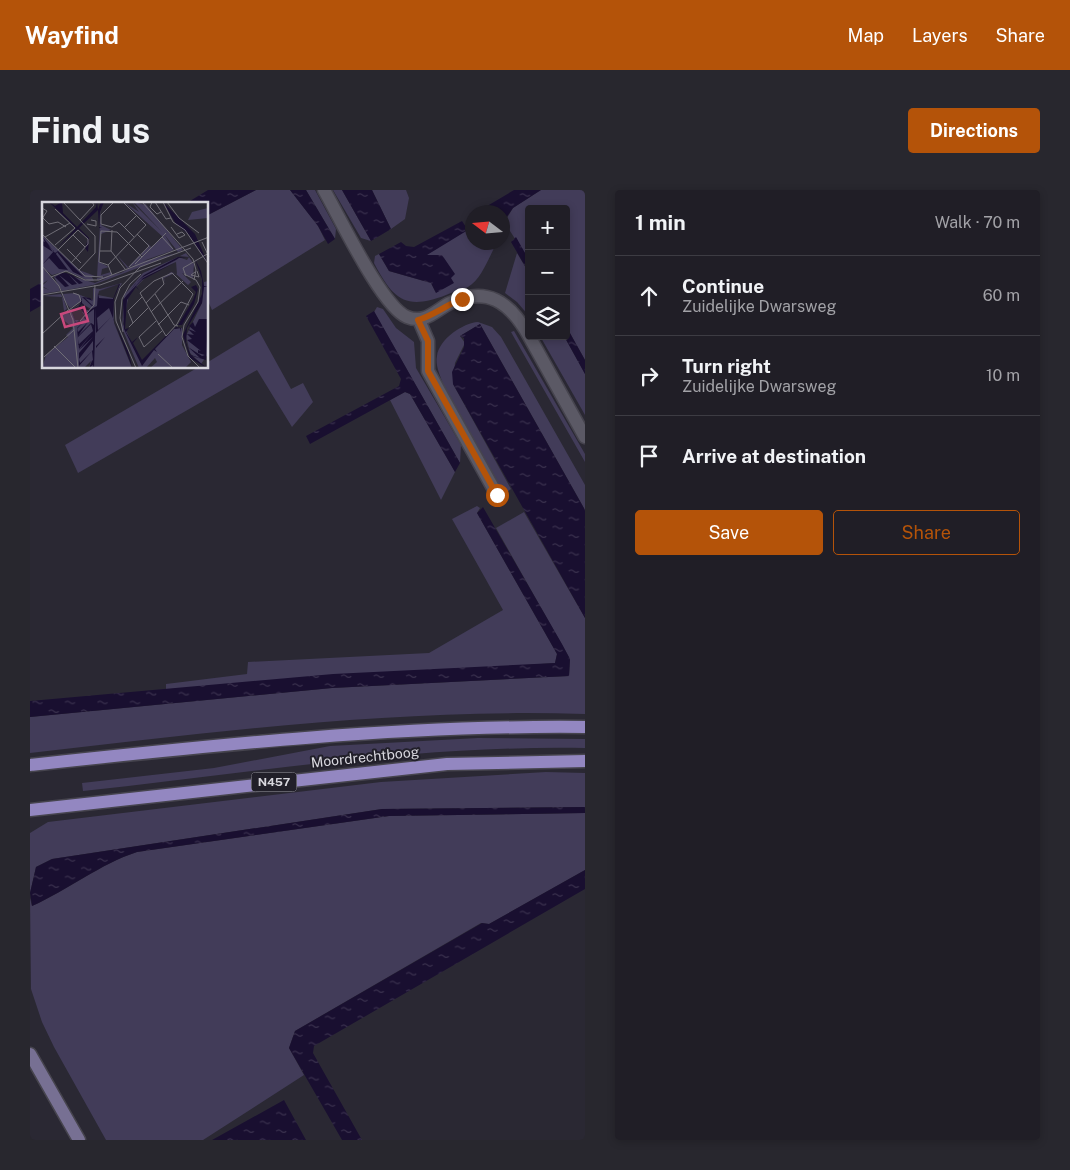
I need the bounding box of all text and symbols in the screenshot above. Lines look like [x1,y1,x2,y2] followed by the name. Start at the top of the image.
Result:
[25,21,119,49] text: Wayfind
[848,25,884,46] text: Map
[912,25,968,46] text: Layers
[996,25,1045,46] text: Share
[908,108,1040,153] button: Directions
[30,110,150,151] text: Find us
[42,202,209,369] inset map
[465,205,510,250] north arrow
[525,205,570,340] map controls
[525,205,570,250] button: +
[635,210,686,235] text: 1 min
[935,213,1020,232] text: Walk · 70 m
[525,250,570,295] button: −
[682,275,764,297] text: Continue
[635,282,663,310] icon: ahead
[983,286,1020,305] text: 60 m
[451,288,474,311] route end
[525,295,570,340] button: layers
[682,297,836,316] text: Zuidelijke Dwarsweg
[682,355,771,377] text: Turn right
[635,362,663,390] icon: right
[986,366,1020,385] text: 10 m
[682,377,836,396] text: Zuidelijke Dwarsweg
[635,442,663,470] icon: arrive
[682,445,866,467] text: Arrive at destination
[486,484,509,507] route start
[635,510,823,555] button: Save
[833,510,1020,555] button: Share
[310,743,420,771] street label: Moordrechtboog
[252,772,296,792] road number: N457

